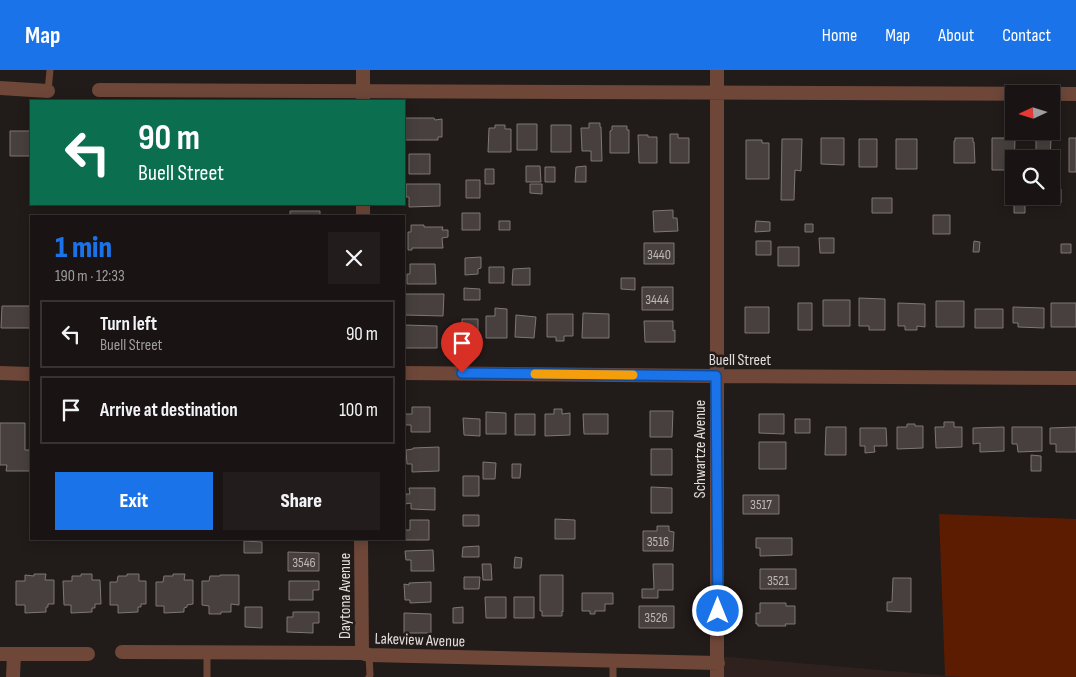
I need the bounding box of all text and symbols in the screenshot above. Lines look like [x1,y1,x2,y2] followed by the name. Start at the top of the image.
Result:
[25,21,60,50] text: Map
[822,25,857,46] text: Home
[885,25,910,46] text: Map
[938,25,974,46] text: About
[1002,25,1051,46] text: Contact
[1005,85,1060,140] north arrow
[1005,85,1060,205] map controls
[138,117,200,160] text: 90 m
[55,120,120,185] icon: left
[1005,150,1060,205] button: search
[138,160,224,187] text: Buell Street
[55,230,112,266] text: 1 min
[328,232,380,284] button: close
[647,246,671,263] house number: 3440
[55,267,125,286] text: 190 m · 12:33
[645,291,669,308] house number: 3444
[100,313,157,336] text: Turn left
[57,320,85,348] icon: left
[441,322,483,373] pin
[346,323,378,346] text: 90 m
[448,329,476,357] icon: arrive
[100,336,163,355] text: Buell Street
[709,351,771,370] street label: Buell Street
[57,396,85,424] icon: arrive
[100,399,238,422] text: Arrive at destination
[339,399,378,422] text: 100 m
[691,400,710,498] street label: Schwartze Avenue
[55,472,213,530] button: Exit
[223,472,380,530] button: Share
[750,496,772,513] house number: 3517
[647,533,669,550] house number: 3516
[336,553,355,639] street label: Daytona Avenue
[292,554,316,571] house number: 3546
[767,572,789,589] house number: 3521
[691,584,743,636] position arrow
[644,609,668,626] house number: 3526
[374,629,465,652] street label: Lakeview Avenue

